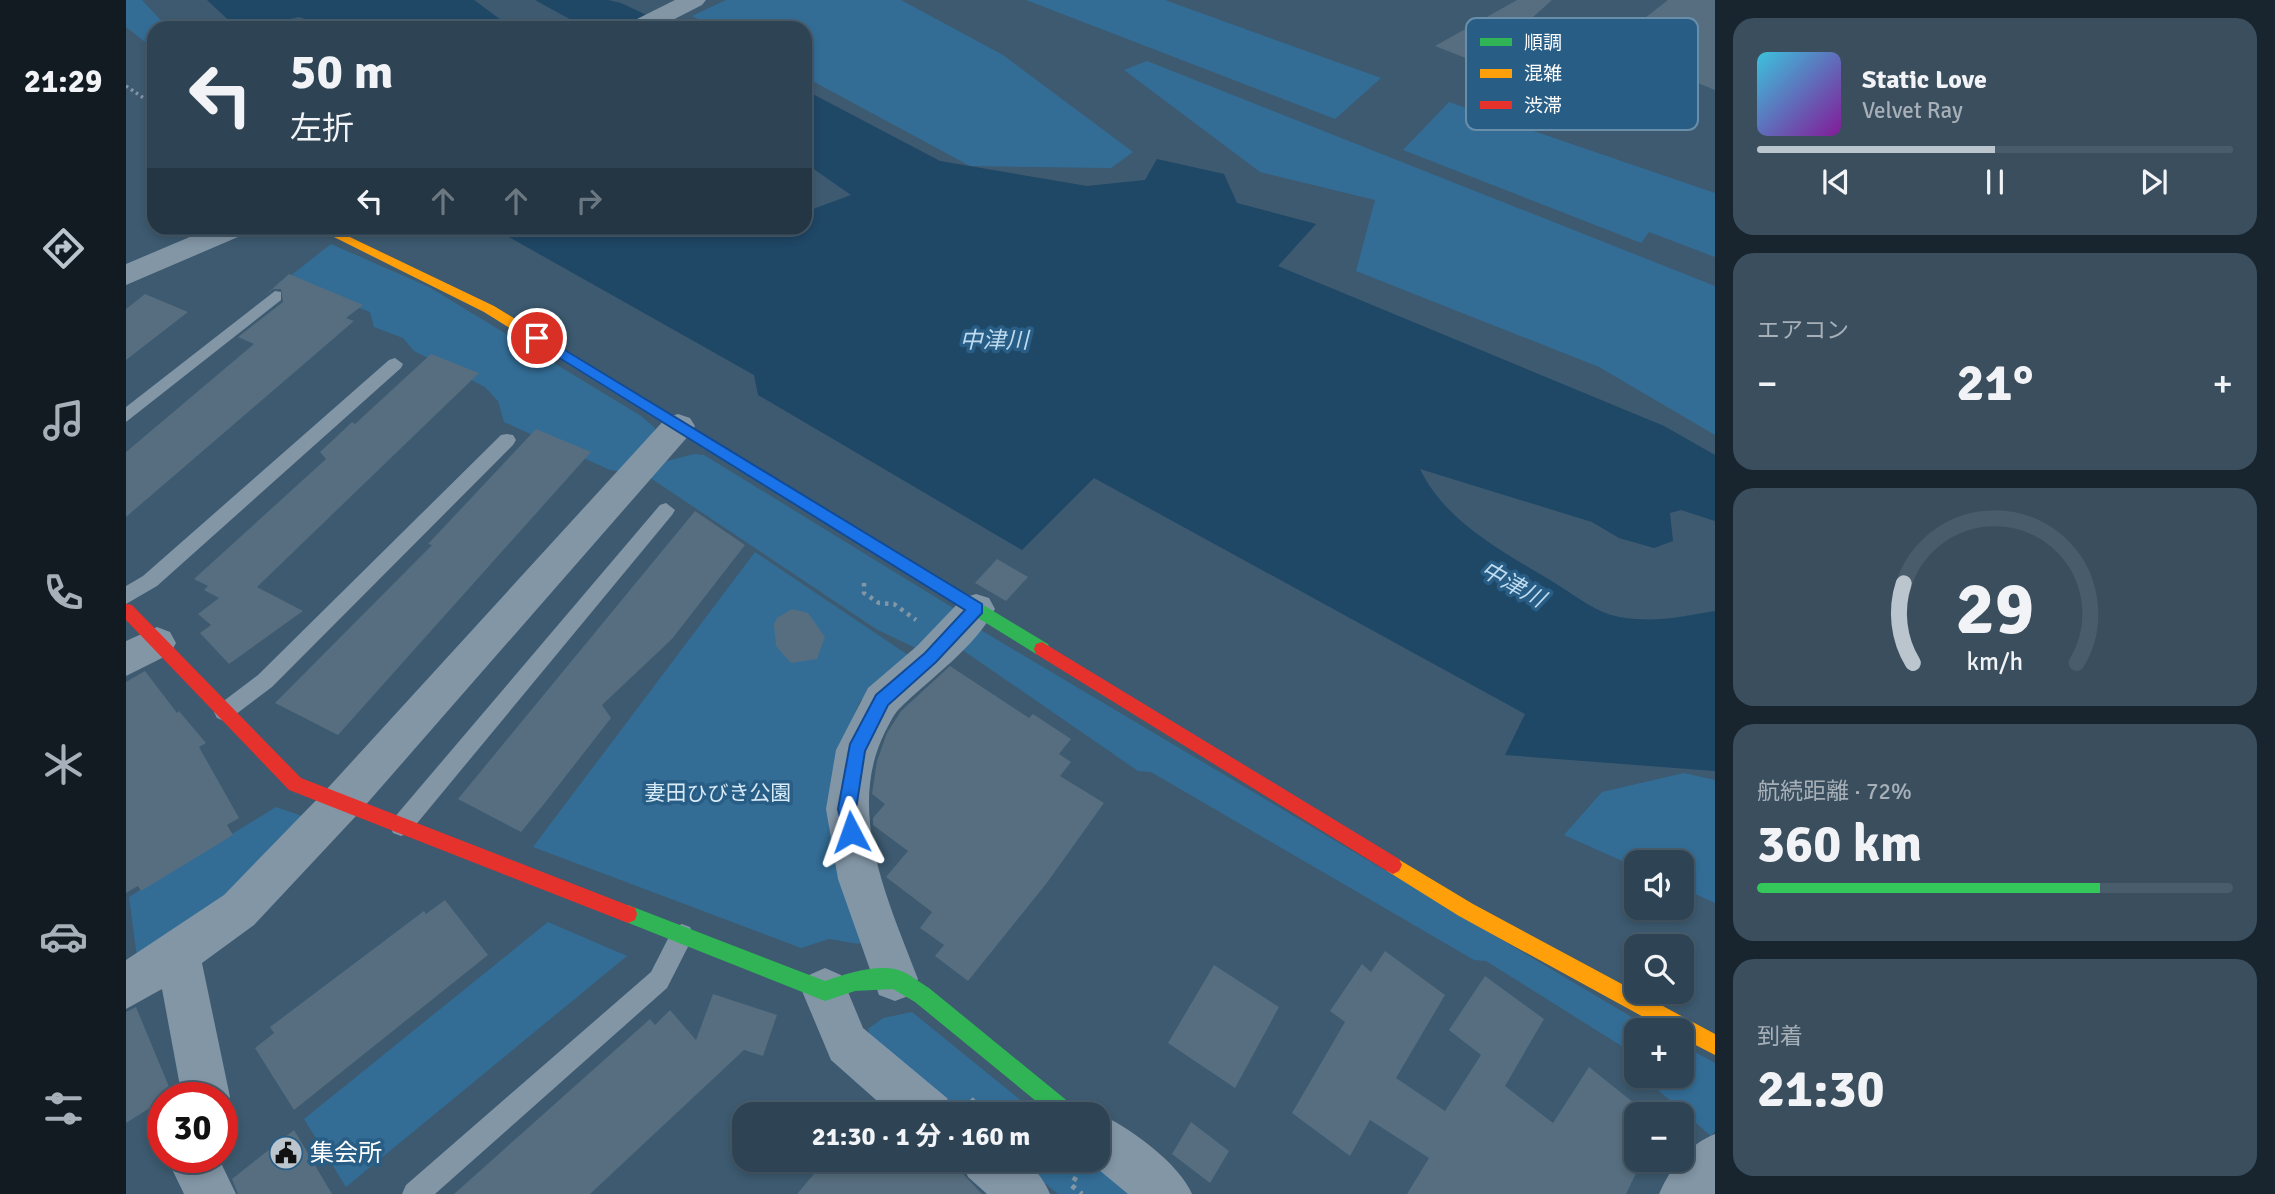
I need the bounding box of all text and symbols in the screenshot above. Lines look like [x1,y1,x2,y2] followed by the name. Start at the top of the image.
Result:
[1466,18,1698,130] legend
[1524,31,1562,55] text: 順調
[290,42,393,102] text: 50 m
[175,49,266,140] icon: left
[24,62,102,101] text: 21:29
[1524,62,1562,86] text: 混雑
[1862,64,1987,96] text: Static Love
[1524,94,1562,118] text: 渋滞
[1862,96,1963,125] text: Velvet Ray
[290,109,354,148] text: 左折
[1817,163,1855,201] icon: previous
[1976,163,2014,201] icon: pause
[2135,163,2173,201] icon: next
[351,182,389,220] icon: left
[424,182,462,220] icon: ahead
[497,182,535,220] icon: ahead
[570,182,608,220] icon: right
[39,224,88,273] icon: directions
[507,308,567,368] pin
[1757,316,1849,345] text: エアコン
[518,319,556,357] icon: arrive
[960,326,1032,355] water label: 中津川
[1957,351,2033,415] text: 21°
[1757,360,1778,407] text: −
[2212,360,2233,407] text: +
[39,396,88,445] icon: music
[1476,555,1553,615] water label: 中津川
[1956,565,2034,654] text: 29
[39,568,88,617] icon: phone
[1967,646,2023,677] text: km/h
[39,740,88,789] icon: climate
[1757,777,1912,806] text: 航続距離 · 72%
[645,780,792,806] park label: 妻田ひびき公園
[814,795,888,869] position arrow
[1757,812,1922,876] text: 360 km
[1624,850,1694,1172] map controls
[1624,850,1694,920] button: sound
[39,912,88,961] icon: car
[1624,934,1694,1004] button: search
[1624,1018,1694,1088] button: +
[1757,1022,1803,1051] text: 到着
[1757,1057,1885,1121] text: 21:30
[147,1082,238,1173] speed limit sign: 30
[39,1084,88,1133] icon: filters
[1624,1102,1694,1172] button: −
[812,1121,1030,1153] text: 21:30 · 1 分 · 160 m
[267,1134,305,1172] public building icon: 集会所
[310,1138,382,1168] place label: 集会所

